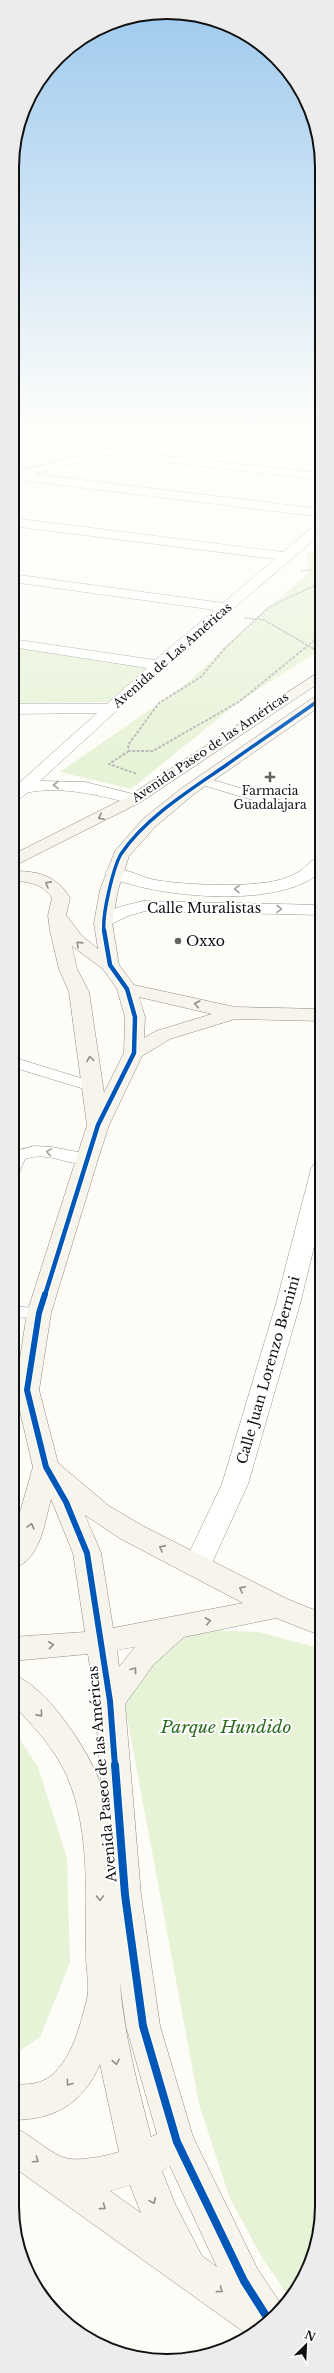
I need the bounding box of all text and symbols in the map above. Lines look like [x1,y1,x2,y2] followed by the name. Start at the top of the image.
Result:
[109,599,234,711] street label: Avenida de Las Américas
[128,689,291,806] street label: Avenida Paseo de las Américas
[265,772,275,782] marker: Farmacia Guadalajara
[53,781,59,789] one-way arrow
[233,783,307,812] place label: Farmacia Guadalajara
[97,812,105,819] one-way arrow
[45,881,52,888] one-way arrow
[234,885,240,893] one-way arrow
[147,899,261,917] street label: Calle Muralistas
[276,905,282,913] one-way arrow
[186,932,225,950] place label: Oxxo
[173,936,183,946] marker: Oxxo
[76,942,84,949] one-way arrow
[194,1000,201,1008] one-way arrow
[86,1056,94,1062] one-way arrow
[46,1148,52,1157] one-way arrow
[232,1274,304,1466] street label: Calle Juan Lorenzo Bernini
[26,1522,35,1529] one-way arrow
[159,1545,166,1552] one-way arrow
[239,1587,246,1594] one-way arrow
[205,1618,211,1626] one-way arrow
[48,1641,54,1650] one-way arrow
[84,1665,121,1884] street label: Avenida Paseo de las Américas
[129,1667,136,1674] one-way arrow
[35,1709,42,1716] one-way arrow
[160,1717,291,1738] park label: Parque Hundido
[96,1895,104,1901] one-way arrow
[112,2058,120,2065] one-way arrow
[67,2078,74,2085] one-way arrow
[32,2155,39,2163] one-way arrow
[148,2197,156,2204] one-way arrow
[98,2202,105,2209] one-way arrow
[215,2285,222,2292] one-way arrow
[286,2325,326,2365] north arrow
[302,2327,318,2345] text: N

